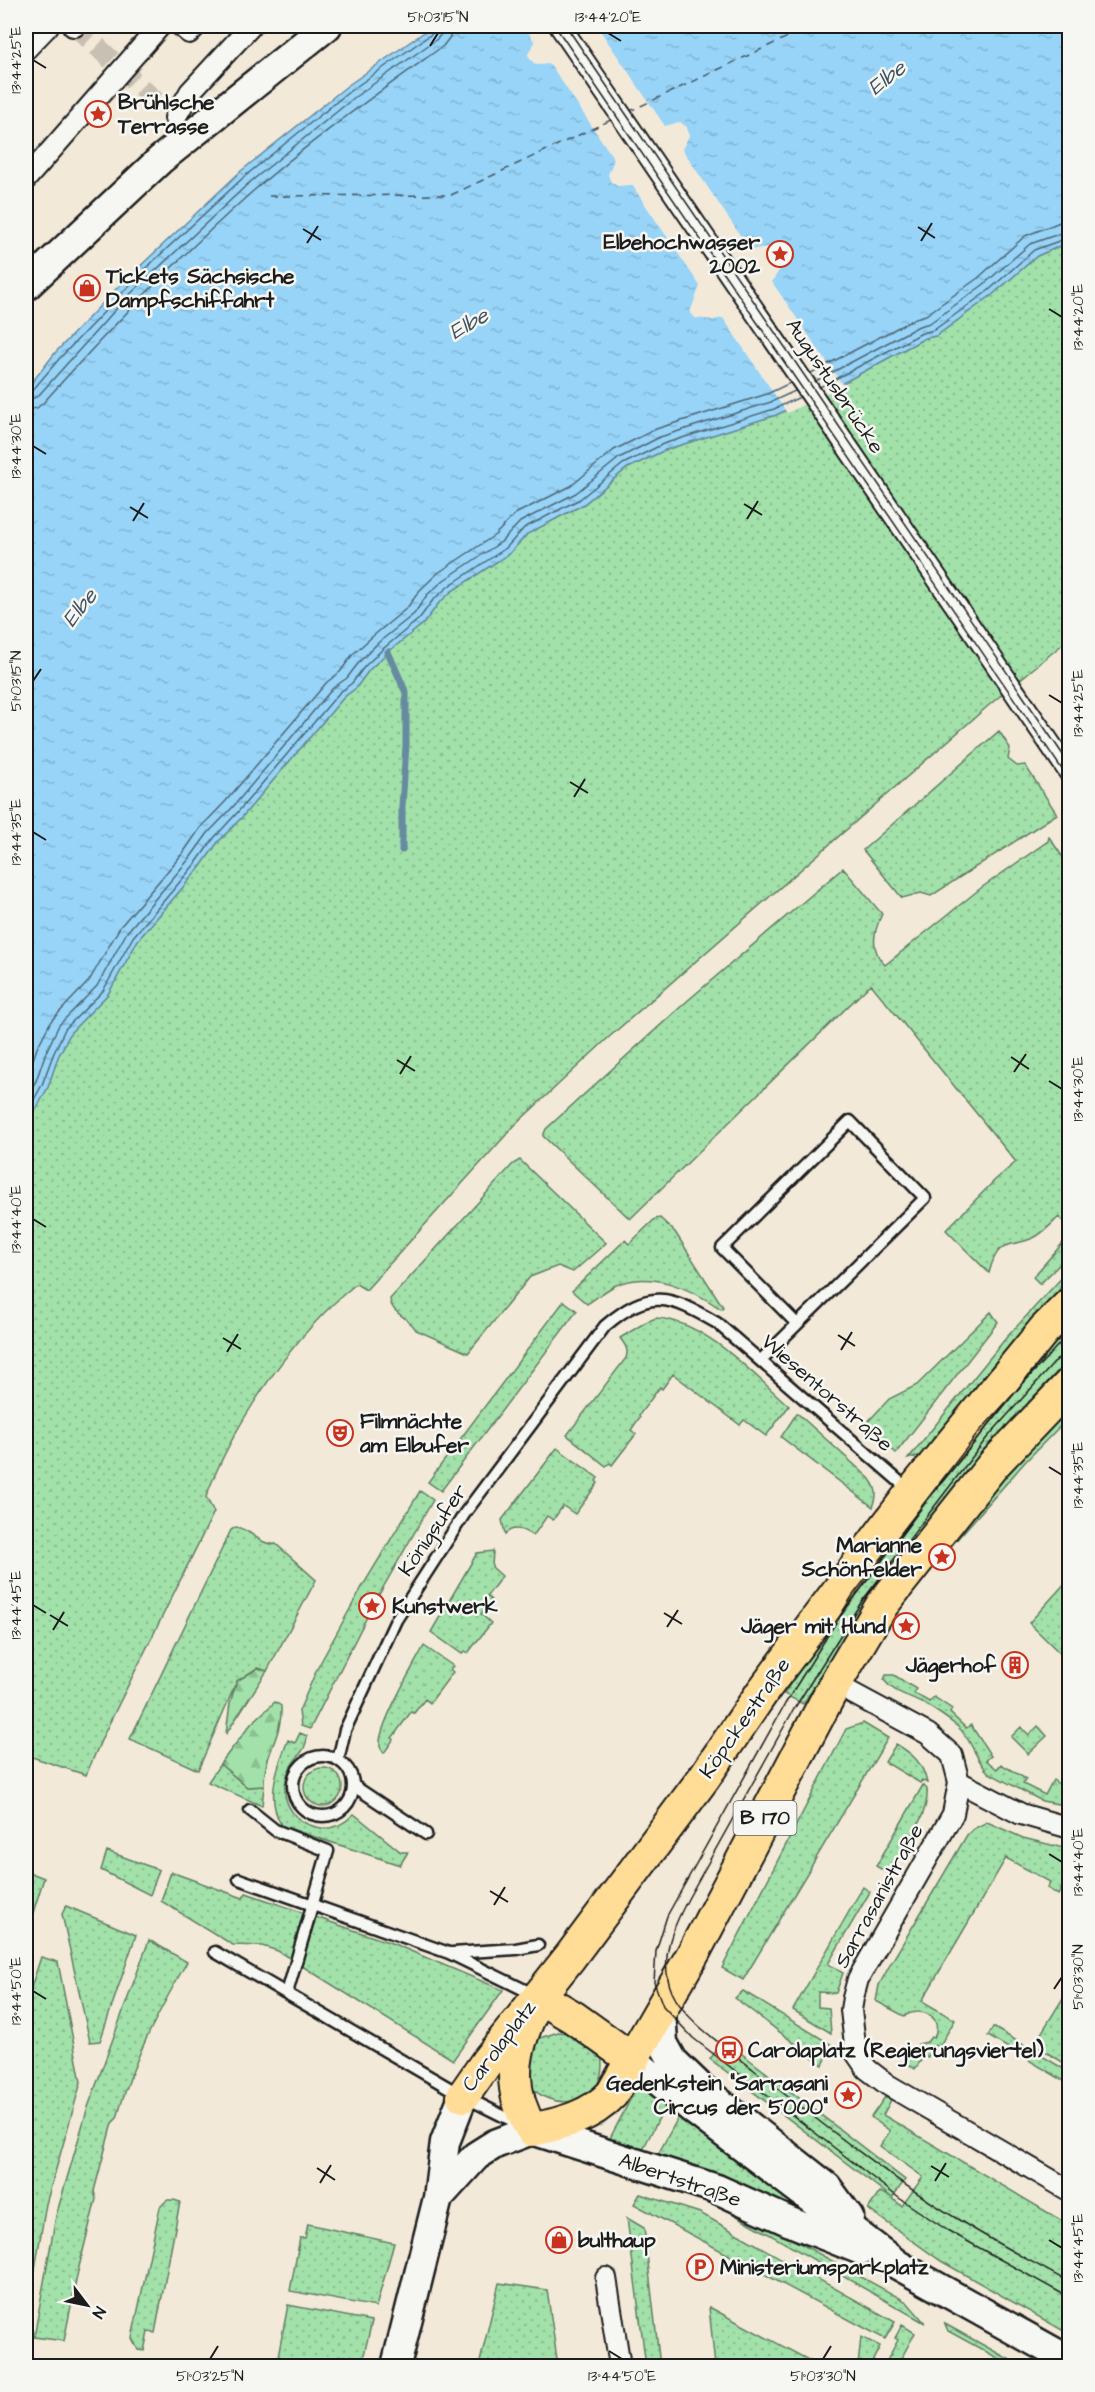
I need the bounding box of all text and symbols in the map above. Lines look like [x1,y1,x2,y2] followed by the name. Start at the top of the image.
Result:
[408,7,468,28] text: 51°03'15"N
[575,7,641,28] text: 13°44'20"E
[6,26,27,94] text: 13°44'25"E
[861,53,913,103] water label: Elbe
[117,88,215,141] place label: Brühlsche Terrasse
[83,99,113,129] place icon: Brühlsche Terrasse
[604,228,761,281] place label: Elbehochwasser 2002
[765,239,795,269] place icon: Elbehochwasser 2002
[105,262,295,316] place label: Tickets Sächsische Dampfschiffahrt
[72,273,102,303] shop icon: Tickets Sächsische Dampfschiffahrt
[1068,284,1089,350] text: 13°44'20"E
[444,300,495,348] water label: Elbe
[777,313,891,460] street label: Augustusbrücke
[6,413,27,479] text: 13°44'30"E
[55,582,106,634] water label: Elbe
[6,651,27,711] text: 51°03'15"N
[1068,669,1089,737] text: 13°44'25"E
[6,799,27,865] text: 13°44'35"E
[1068,1056,1089,1122] text: 13°44'30"E
[6,1185,27,1253] text: 13°44'40"E
[755,1328,899,1458] street label: Wiesentorstraße
[359,1407,469,1460] place label: Filmnächte am Elbufer
[325,1418,355,1448] theatre icon: Filmnächte am Elbufer
[1068,1442,1089,1508] text: 13°44'35"E
[391,1478,476,1583] street label: Königsufer
[801,1531,923,1584] place label: Marianne Schönfelder
[927,1542,957,1572] place icon: Marianne Schönfelder
[6,1570,27,1639] text: 13°44'45"E
[357,1591,387,1621] place icon: Kunstwerk
[392,1592,498,1621] place label: Kunstwerk
[891,1611,921,1641] place icon: Jäger mit Hund
[740,1612,886,1643] place label: Jäger mit Hund
[1000,1650,1030,1680] building icon: Jägerhof
[905,1651,997,1682] place label: Jägerhof
[693,1652,798,1785] street label: Köpckestraße
[734,1801,796,1835] road number: B 170
[827,1819,931,1973] street label: Sarrasanistraße
[1068,1828,1089,1896] text: 13°44'40"E
[1068,1944,1089,2010] text: 51°03'30"N
[6,1957,27,2025] text: 13°44'50"E
[455,1994,544,2098] street label: Carolaplatz
[714,2035,744,2065] bus stop icon: Carolaplatz (Regierungsviertel)
[748,2036,1044,2067] place label: Carolaplatz (Regierungsviertel)
[606,2069,829,2122] place label: Gedenkstein "Sarrasani Circus der 5000"
[833,2080,863,2110] place icon: Gedenkstein "Sarrasani Circus der 5000"
[615,2146,745,2214] street label: Albertstraße
[1068,2213,1089,2282] text: 13°44'45"E
[544,2225,574,2255] shop icon: bulthaup
[578,2226,656,2256] place label: bulthaup
[685,2252,715,2282] parking icon: Ministeriumsparkplatz
[720,2253,929,2283] place label: Ministeriumsparkplatz
[57,2275,117,2335] north arrow
[87,2302,111,2323] text: N
[176,2366,244,2387] text: 51°03'25"N
[588,2366,656,2387] text: 13°44'50"E
[790,2366,856,2387] text: 51°03'30"N

